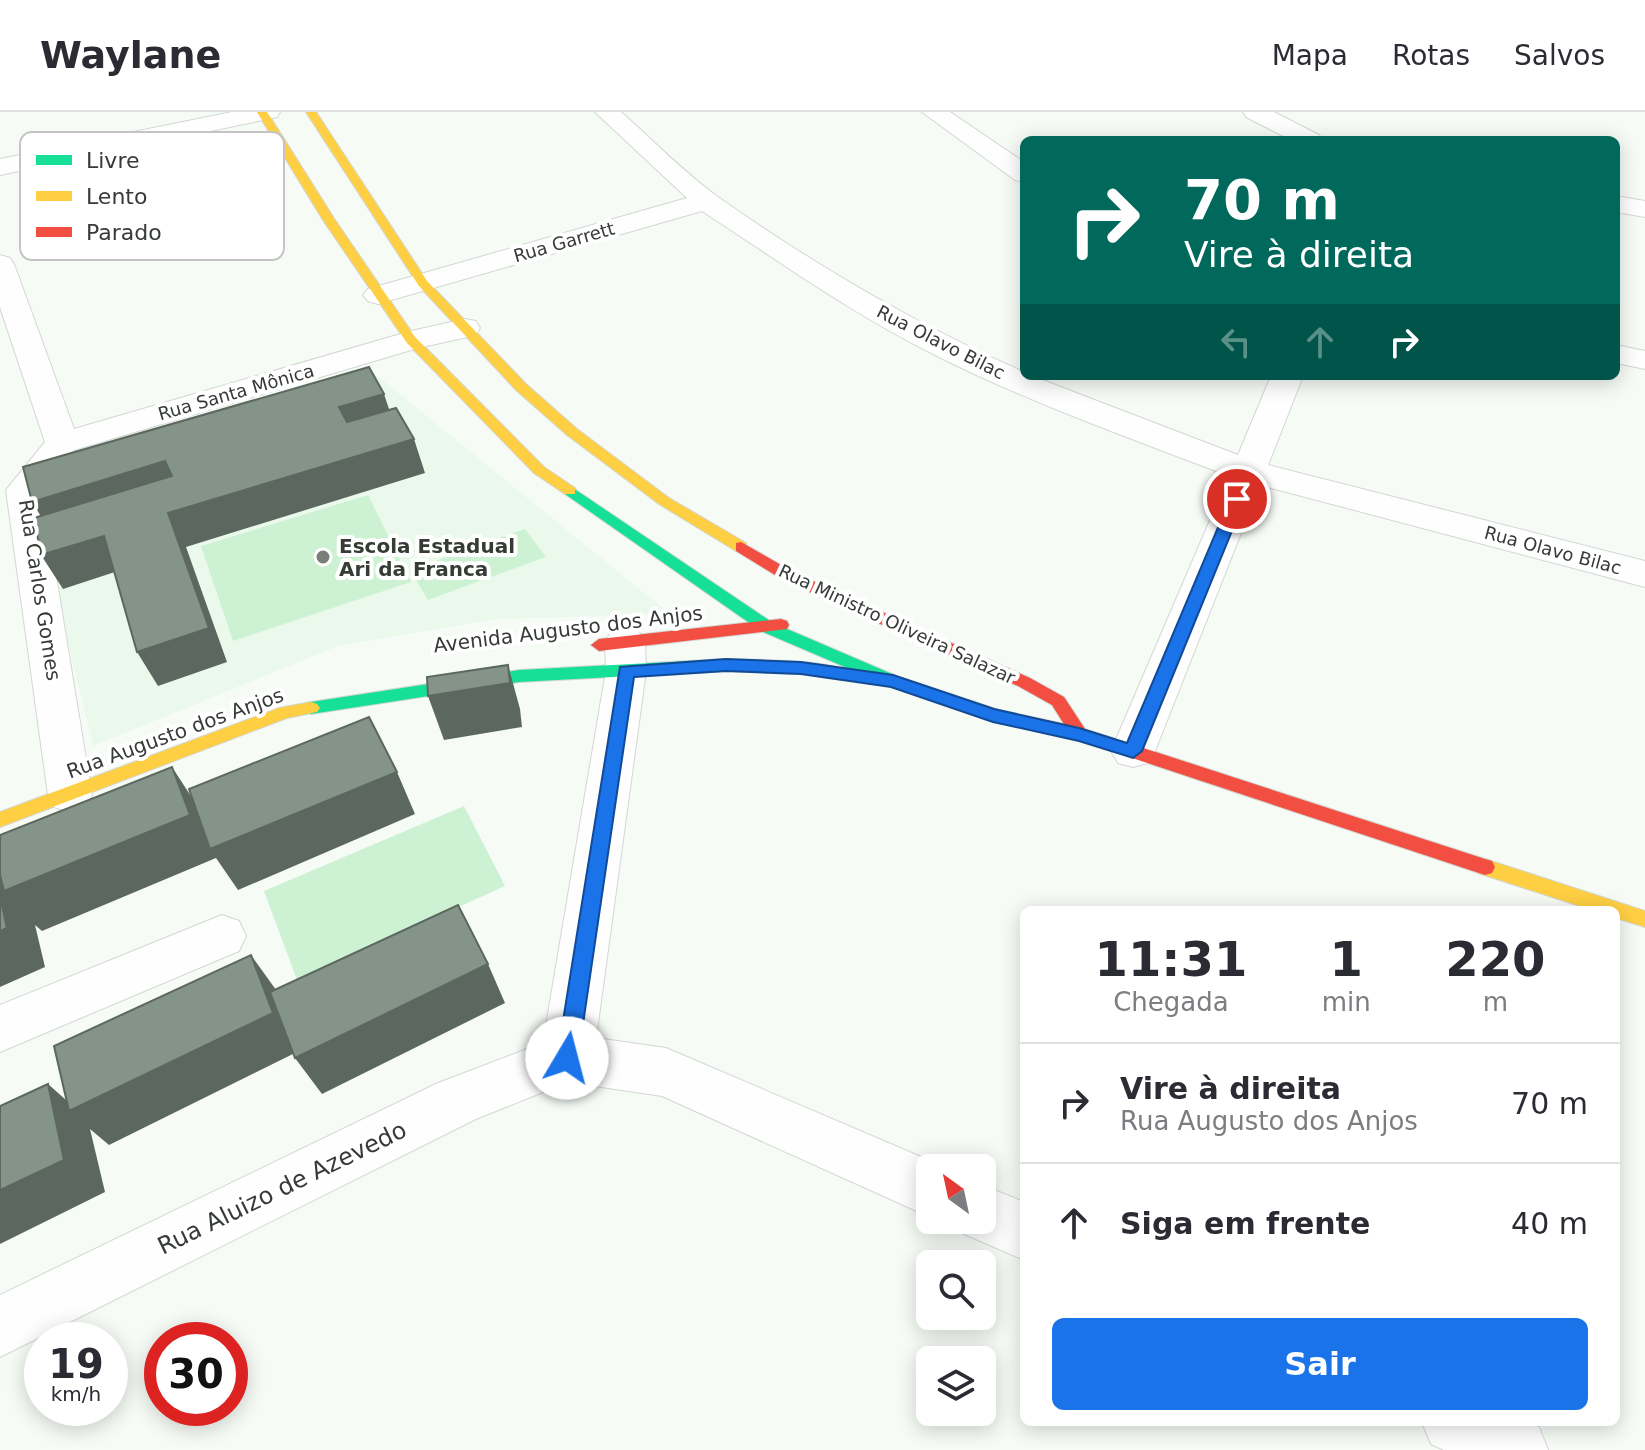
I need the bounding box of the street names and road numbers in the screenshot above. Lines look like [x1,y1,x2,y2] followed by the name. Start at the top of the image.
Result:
[511,218,617,266] street label: Rua Garrett
[874,301,1008,383] street label: Rua Olavo Bilac
[156,360,316,424] street label: Rua Santa Mônica
[14,498,66,682] street label: Rua Carlos Gomes
[1482,522,1624,578] street label: Rua Olavo Bilac
[775,560,1019,688] street label: Rua Ministro Oliveira Salazar
[432,601,704,657] street label: Avenida Augusto dos Anjos
[63,683,287,783] street label: Rua Augusto dos Anjos
[153,1116,411,1260] street label: Rua Aluizo de Azevedo

